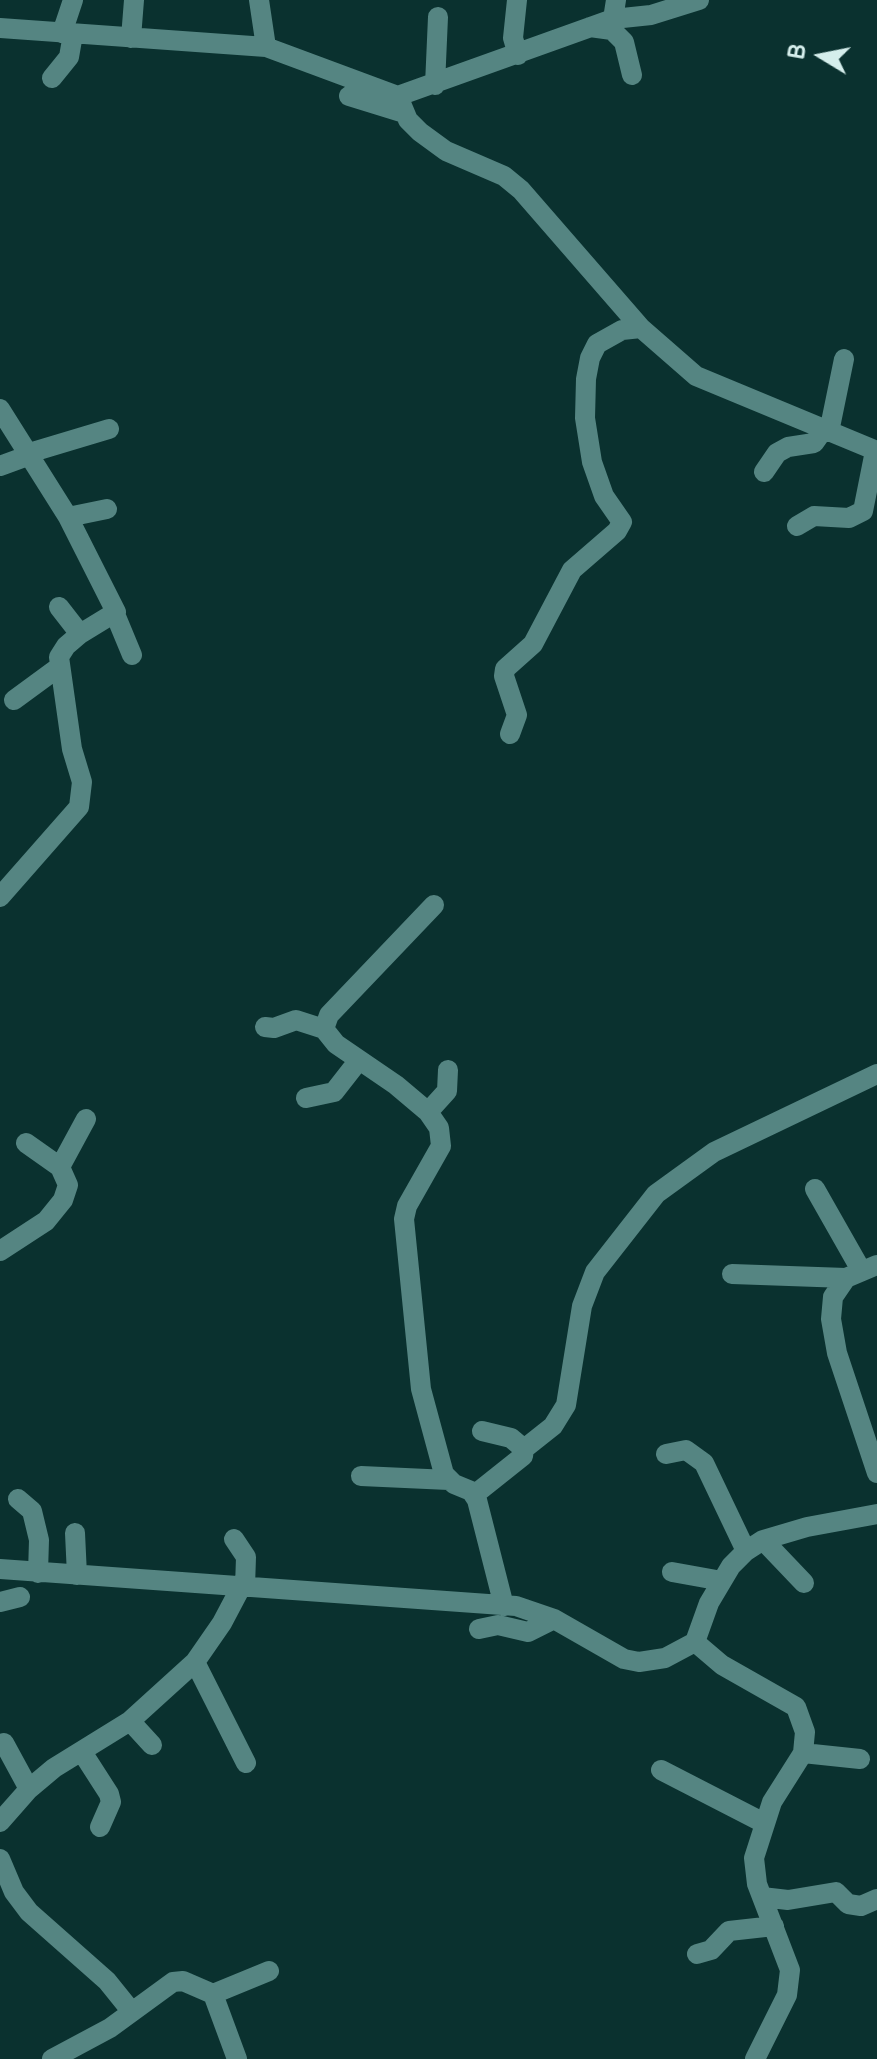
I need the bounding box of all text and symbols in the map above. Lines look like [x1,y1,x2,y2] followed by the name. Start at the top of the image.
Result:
[781,16,861,96] north arrow
[783,42,811,62] text: B

